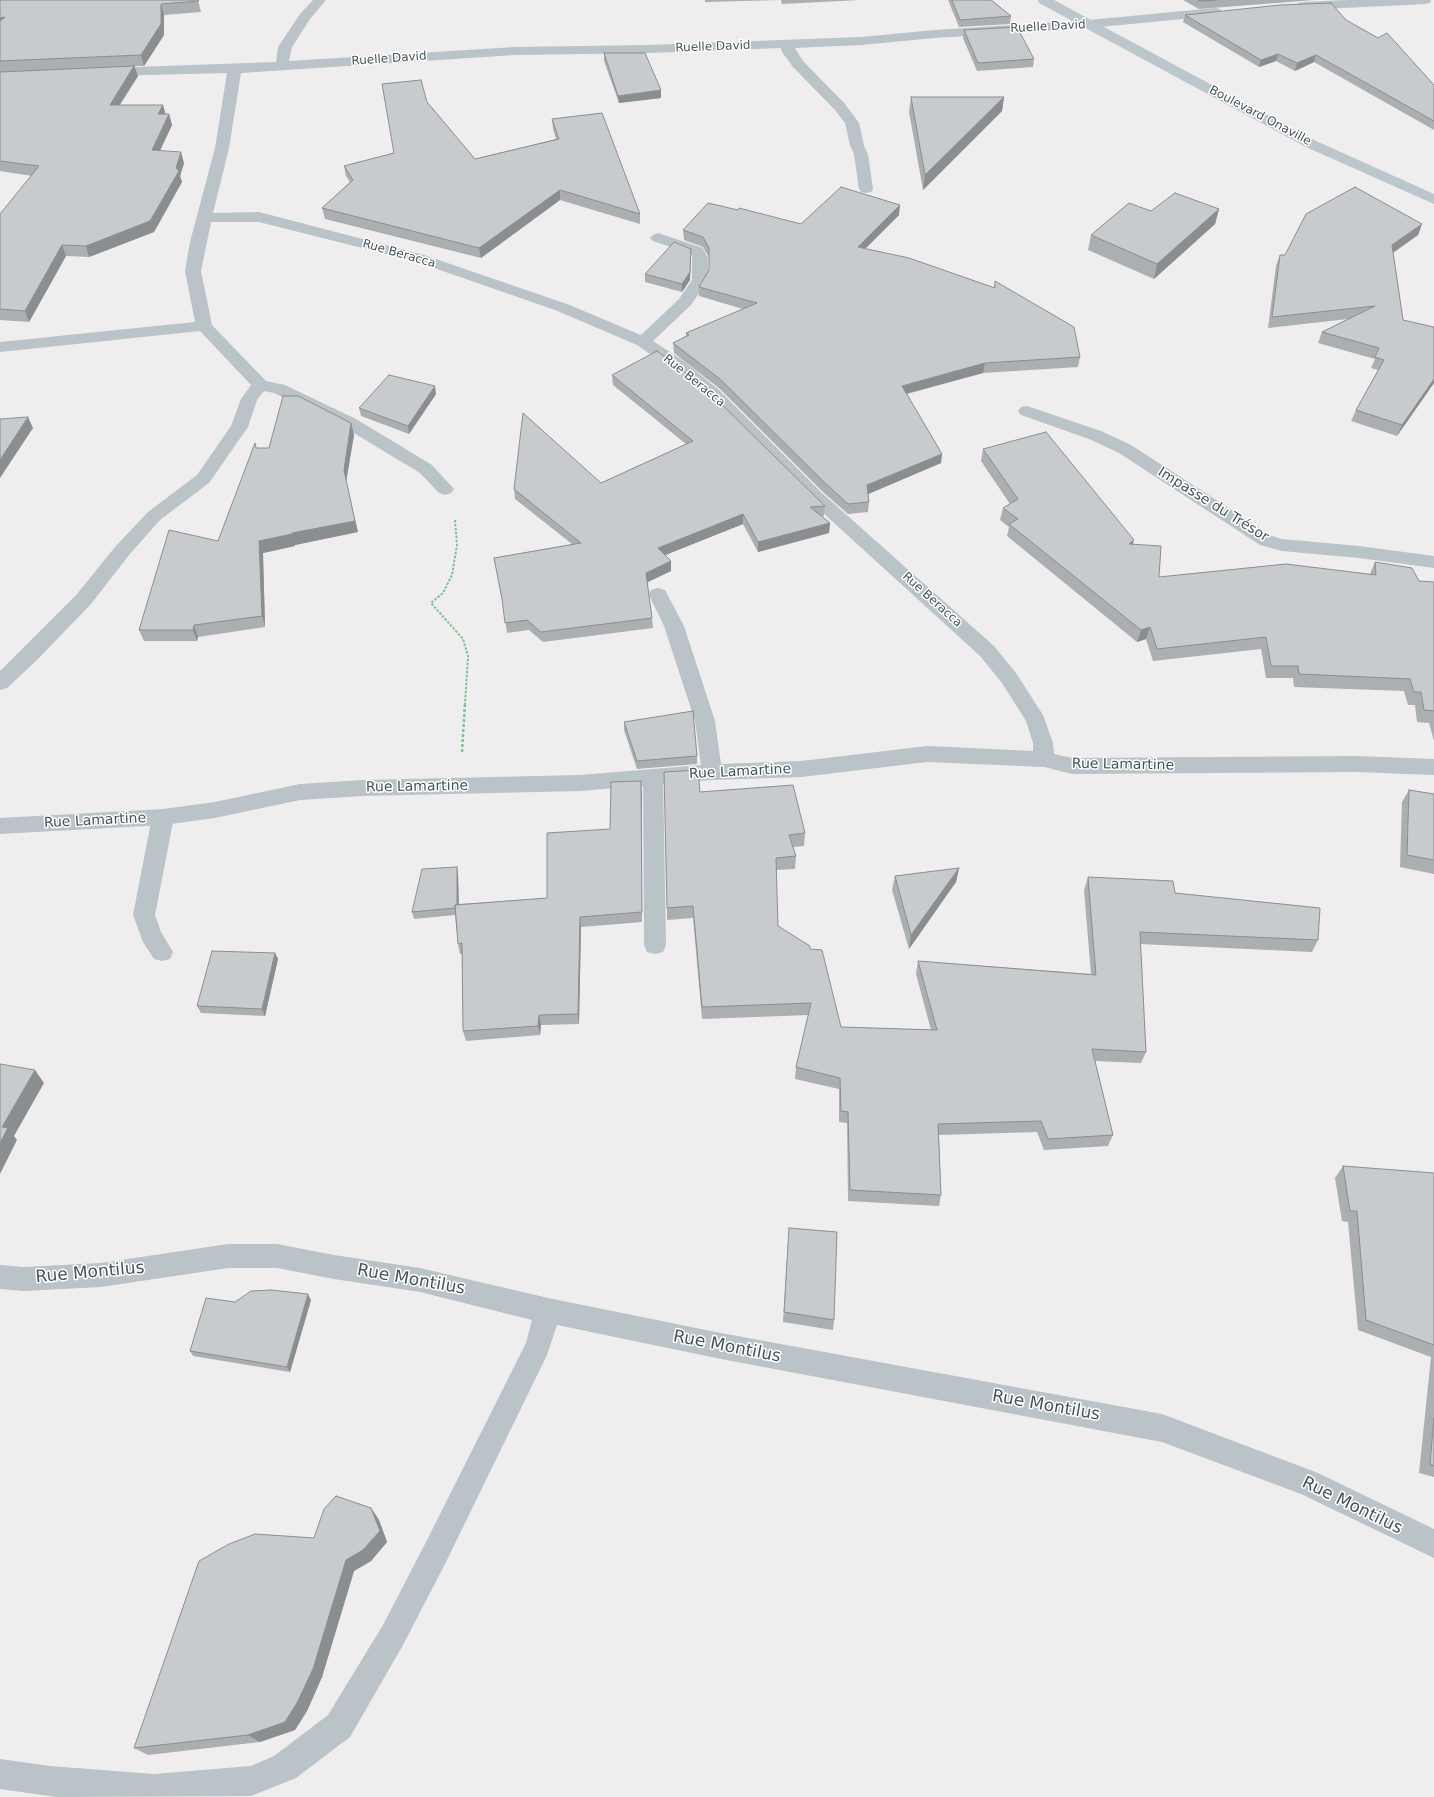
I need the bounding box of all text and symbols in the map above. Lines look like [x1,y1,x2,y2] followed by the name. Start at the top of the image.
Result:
[1010,18,1086,36] street label: Ruelle David
[675,38,751,56] street label: Ruelle David
[351,49,427,69] street label: Ruelle David
[1207,83,1313,149] street label: Boulevard Onaville
[361,237,437,271] street label: Rue Beracca
[660,352,728,410] street label: Rue Beracca
[1155,464,1271,546] street label: Impasse du Trésor
[899,570,965,630] street label: Rue Beracca
[1072,756,1174,774] street label: Rue Lamartine
[689,761,791,783] street label: Rue Lamartine
[366,778,468,796] street label: Rue Lamartine
[44,810,146,832] street label: Rue Lamartine
[35,1258,145,1288] street label: Rue Montilus
[355,1260,467,1300] street label: Rue Montilus
[671,1327,783,1367] street label: Rue Montilus
[990,1386,1102,1426] street label: Rue Montilus
[1298,1473,1406,1539] street label: Rue Montilus

